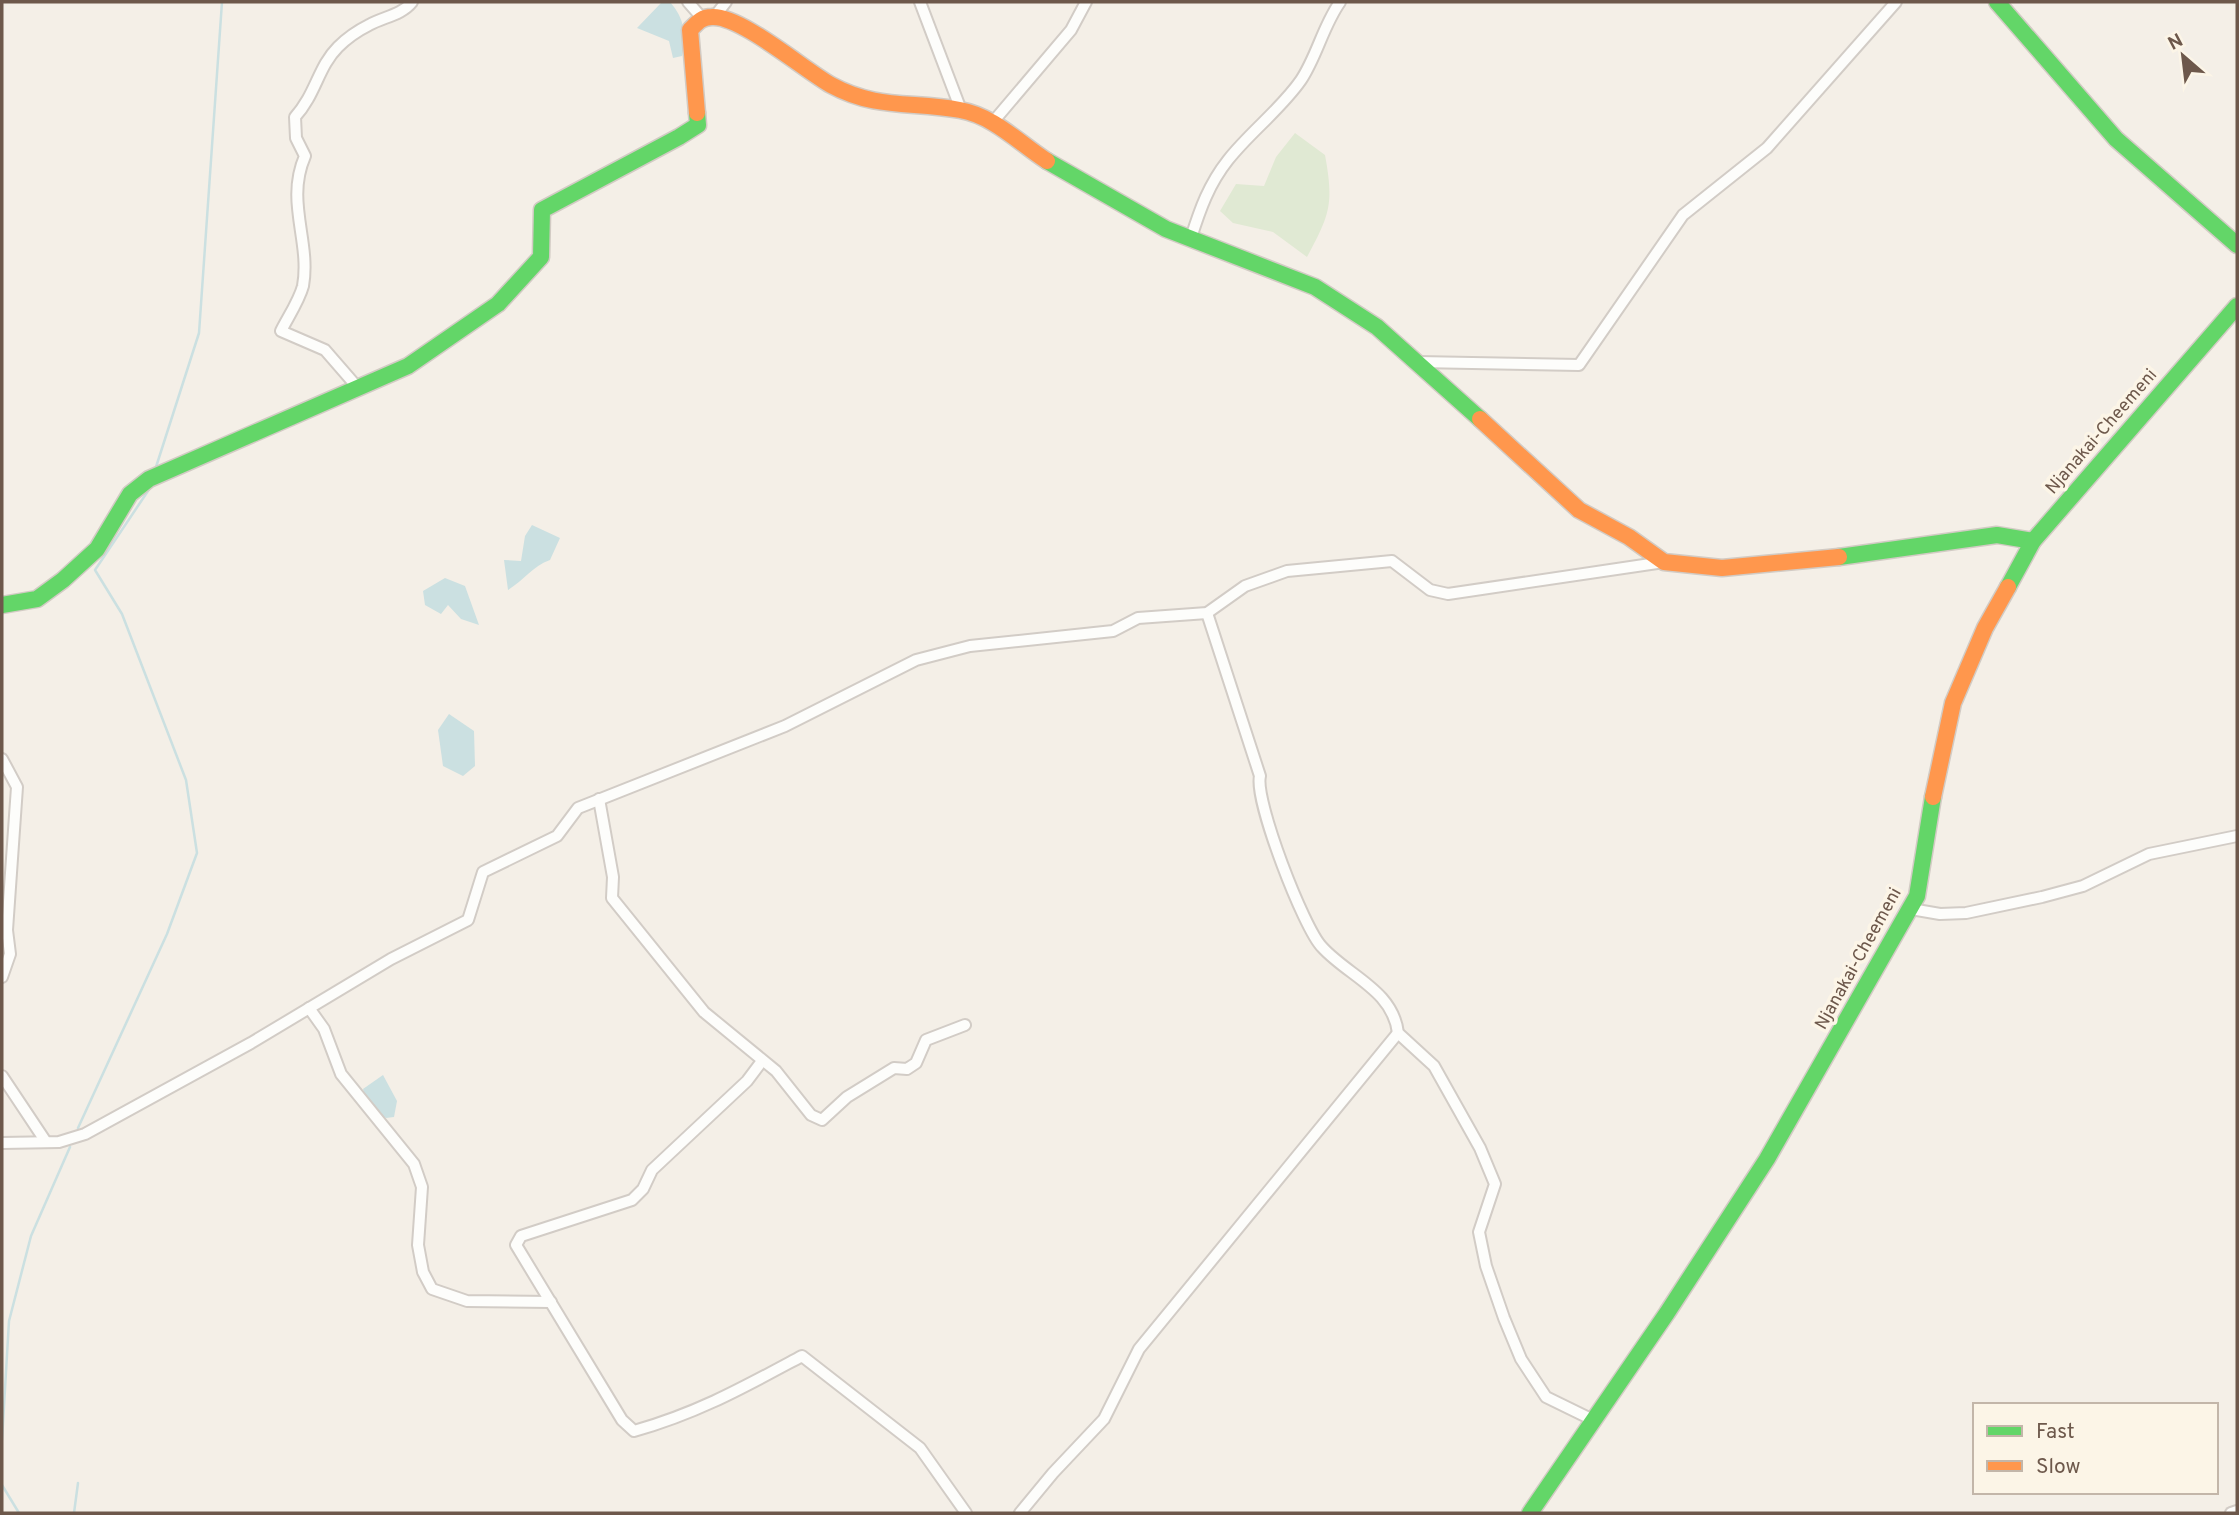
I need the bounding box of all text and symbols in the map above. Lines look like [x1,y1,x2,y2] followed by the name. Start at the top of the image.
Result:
[2148,21,2218,91] north arrow
[2164,29,2188,57] text: N
[2041,364,2163,500] street label: Njanakai-Cheemeni
[1810,884,1908,1034] street label: Njanakai-Cheemeni
[1973,1403,2218,1494] legend
[2036,1419,2075,1446] text: Fast
[2036,1454,2081,1481] text: Slow

